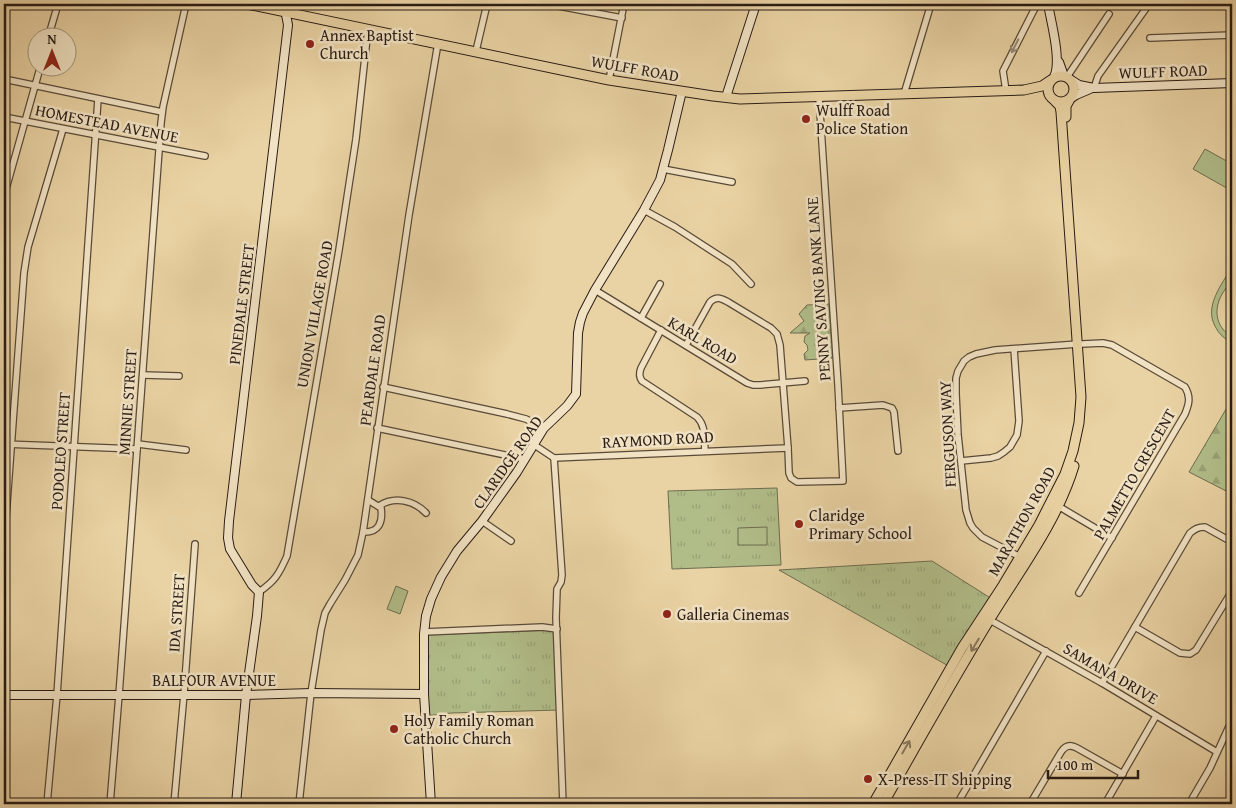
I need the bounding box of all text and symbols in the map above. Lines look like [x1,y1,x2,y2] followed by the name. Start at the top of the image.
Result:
[320,23,414,65] place label: Annex Baptist Church
[28,28,78,78] north arrow
[47,29,57,49] text: N
[304,38,316,50] marker: Annex Baptist Church
[1010,38,1019,53] one-way arrow
[589,48,681,88] street label: WULFF ROAD
[1118,57,1208,85] street label: WULFF ROAD
[33,97,181,149] street label: HOMESTEAD AVENUE
[816,98,908,140] place label: Wulff Road Police Station
[800,113,812,125] marker: Wulff Road Police Station
[800,196,836,382] street label: PENNY SAVING BANK LANE
[289,238,339,389] street label: UNION VILLAGE ROAD
[222,242,260,366] street label: PINEDALE STREET
[664,310,743,370] street label: KARL ROAD
[352,313,392,427] street label: PEARDALE ROAD
[111,348,143,456] street label: MINNIE STREET
[932,380,962,488] street label: FERGUSON WAY
[44,391,76,511] street label: PODOLEO STREET
[1087,404,1181,544] street label: PALMETTO CRESCENT
[466,410,548,514] street label: CLARIDGE ROAD
[602,424,715,454] street label: RAYMOND ROAD
[981,462,1061,580] street label: MARATHON ROAD
[809,503,912,545] place label: Claridge Primary School
[793,518,805,530] marker: Claridge Primary School
[161,573,191,653] street label: IDA STREET
[677,602,789,626] place label: Galleria Cinemas
[661,608,673,620] marker: Galleria Cinemas
[1059,636,1163,710] street label: SAMANA DRIVE
[969,638,979,652] one-way arrow
[152,668,276,692] street label: BALFOUR AVENUE
[404,708,534,750] place label: Holy Family Roman Catholic Church
[388,723,400,735] marker: Holy Family Roman Catholic Church
[901,740,911,754] one-way arrow
[1048,748,1138,780] scale bar
[1056,754,1094,775] text: 100 m
[878,767,1012,791] place label: X-Press-IT Shipping
[862,773,874,785] marker: X-Press-IT Shipping

